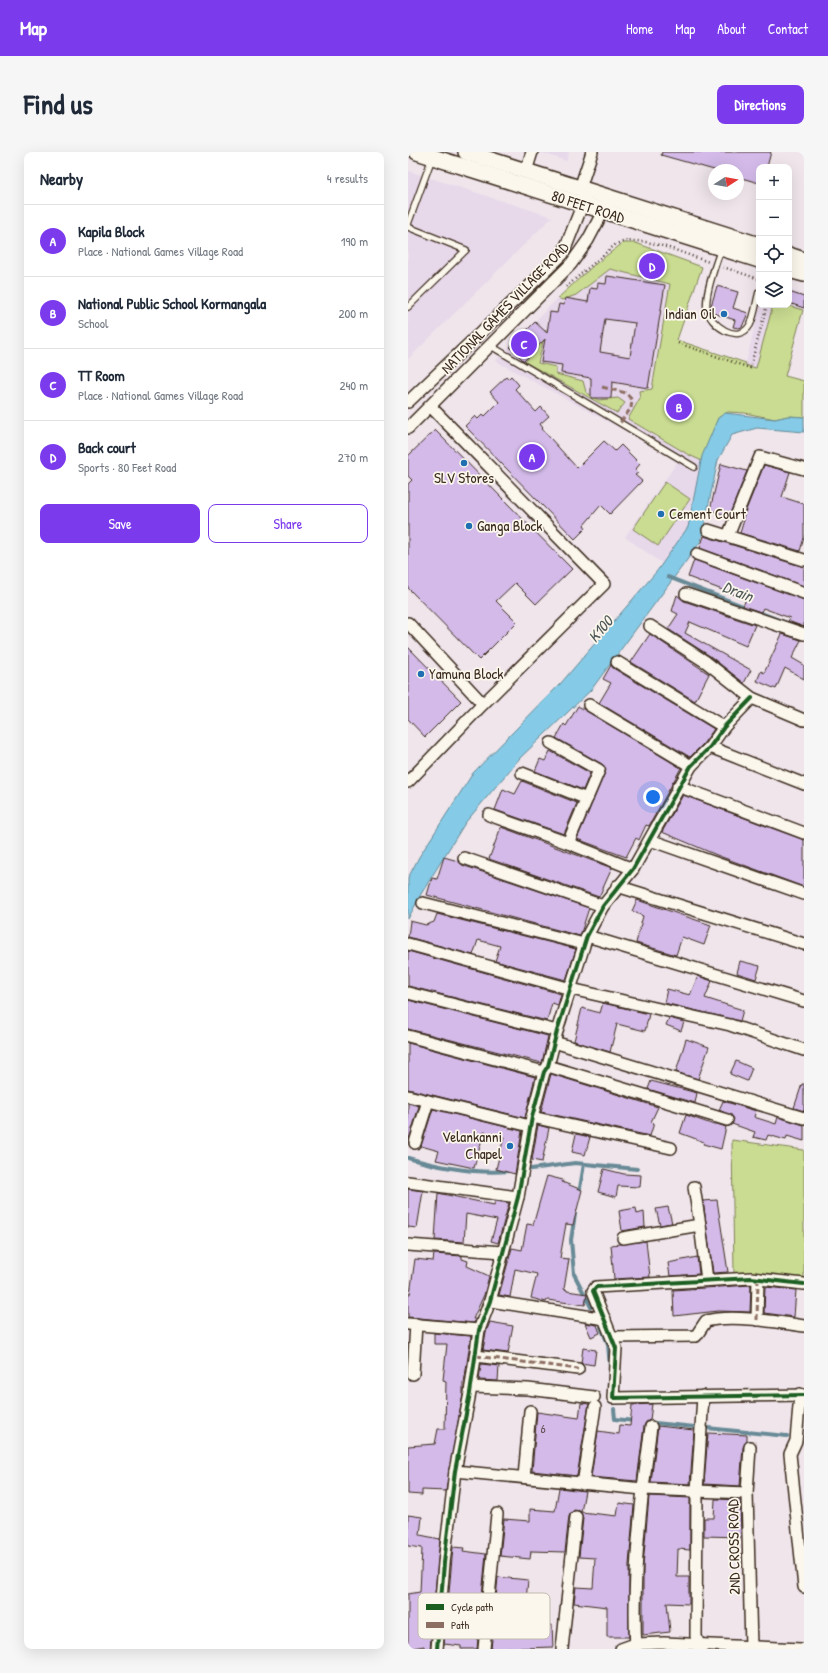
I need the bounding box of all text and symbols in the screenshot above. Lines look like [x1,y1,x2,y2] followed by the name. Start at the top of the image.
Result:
[20,15,47,41] text: Map
[626,19,653,38] text: Home
[675,19,695,38] text: Map
[717,19,746,38] text: About
[768,19,808,38] text: Contact
[24,85,93,123] text: Find us
[717,85,804,124] button: Directions
[708,164,744,200] north arrow
[756,164,792,308] map controls
[756,164,792,200] button: +
[40,167,83,190] text: Nearby
[327,169,368,187] text: 4 results
[549,185,628,228] street label: 80 FEET ROAD
[756,200,792,236] button: −
[78,221,145,242] text: Kapila Block
[50,232,56,250] text: A
[341,232,368,250] text: 190 m
[436,236,574,378] street label: NATIONAL GAMES VILLAGE ROAD
[756,236,792,272] button: locate
[78,242,243,260] text: Place · National Games Village Road
[639,251,665,281] pin: D
[756,272,792,308] button: layers
[78,293,266,314] text: National Public School Kormangala
[665,303,716,324] place label: Indian Oil
[50,304,56,322] text: B
[338,304,368,322] text: 200 m
[719,309,729,319] marker: Indian Oil
[78,314,108,332] text: School
[511,329,537,359] pin: C
[78,365,125,386] text: TT Room
[49,376,57,394] text: C
[339,376,368,394] text: 240 m
[78,386,243,404] text: Place · National Games Village Road
[666,392,692,422] pin: B
[78,437,136,458] text: Back court
[519,442,545,472] pin: A
[50,448,56,466] text: D
[338,448,368,466] text: 270 m
[78,458,176,476] text: Sports · 80 Feet Road
[459,458,469,468] marker: SLV Stores
[434,467,494,488] place label: SLV Stores
[669,503,747,524] place label: Cement Court
[40,504,200,543] button: Save
[208,504,368,543] button: Share
[656,509,666,519] marker: Cement Court
[477,515,543,536] place label: Ganga Block
[464,521,474,531] marker: Ganga Block
[720,575,758,607] water label: Drain
[582,610,619,647] water label: K100
[429,663,504,684] place label: Yamuna Block
[416,669,426,679] marker: Yamuna Block
[643,787,663,807] your location
[442,1126,502,1164] place label: Velankanni Chapel
[505,1141,515,1151] marker: Velankanni Chapel
[540,1419,546,1437] house number: 6
[722,1498,745,1595] street label: 2ND CROSS ROAD
[418,1593,550,1639] legend
[451,1600,494,1614] text: Cycle path
[451,1618,469,1632] text: Path

